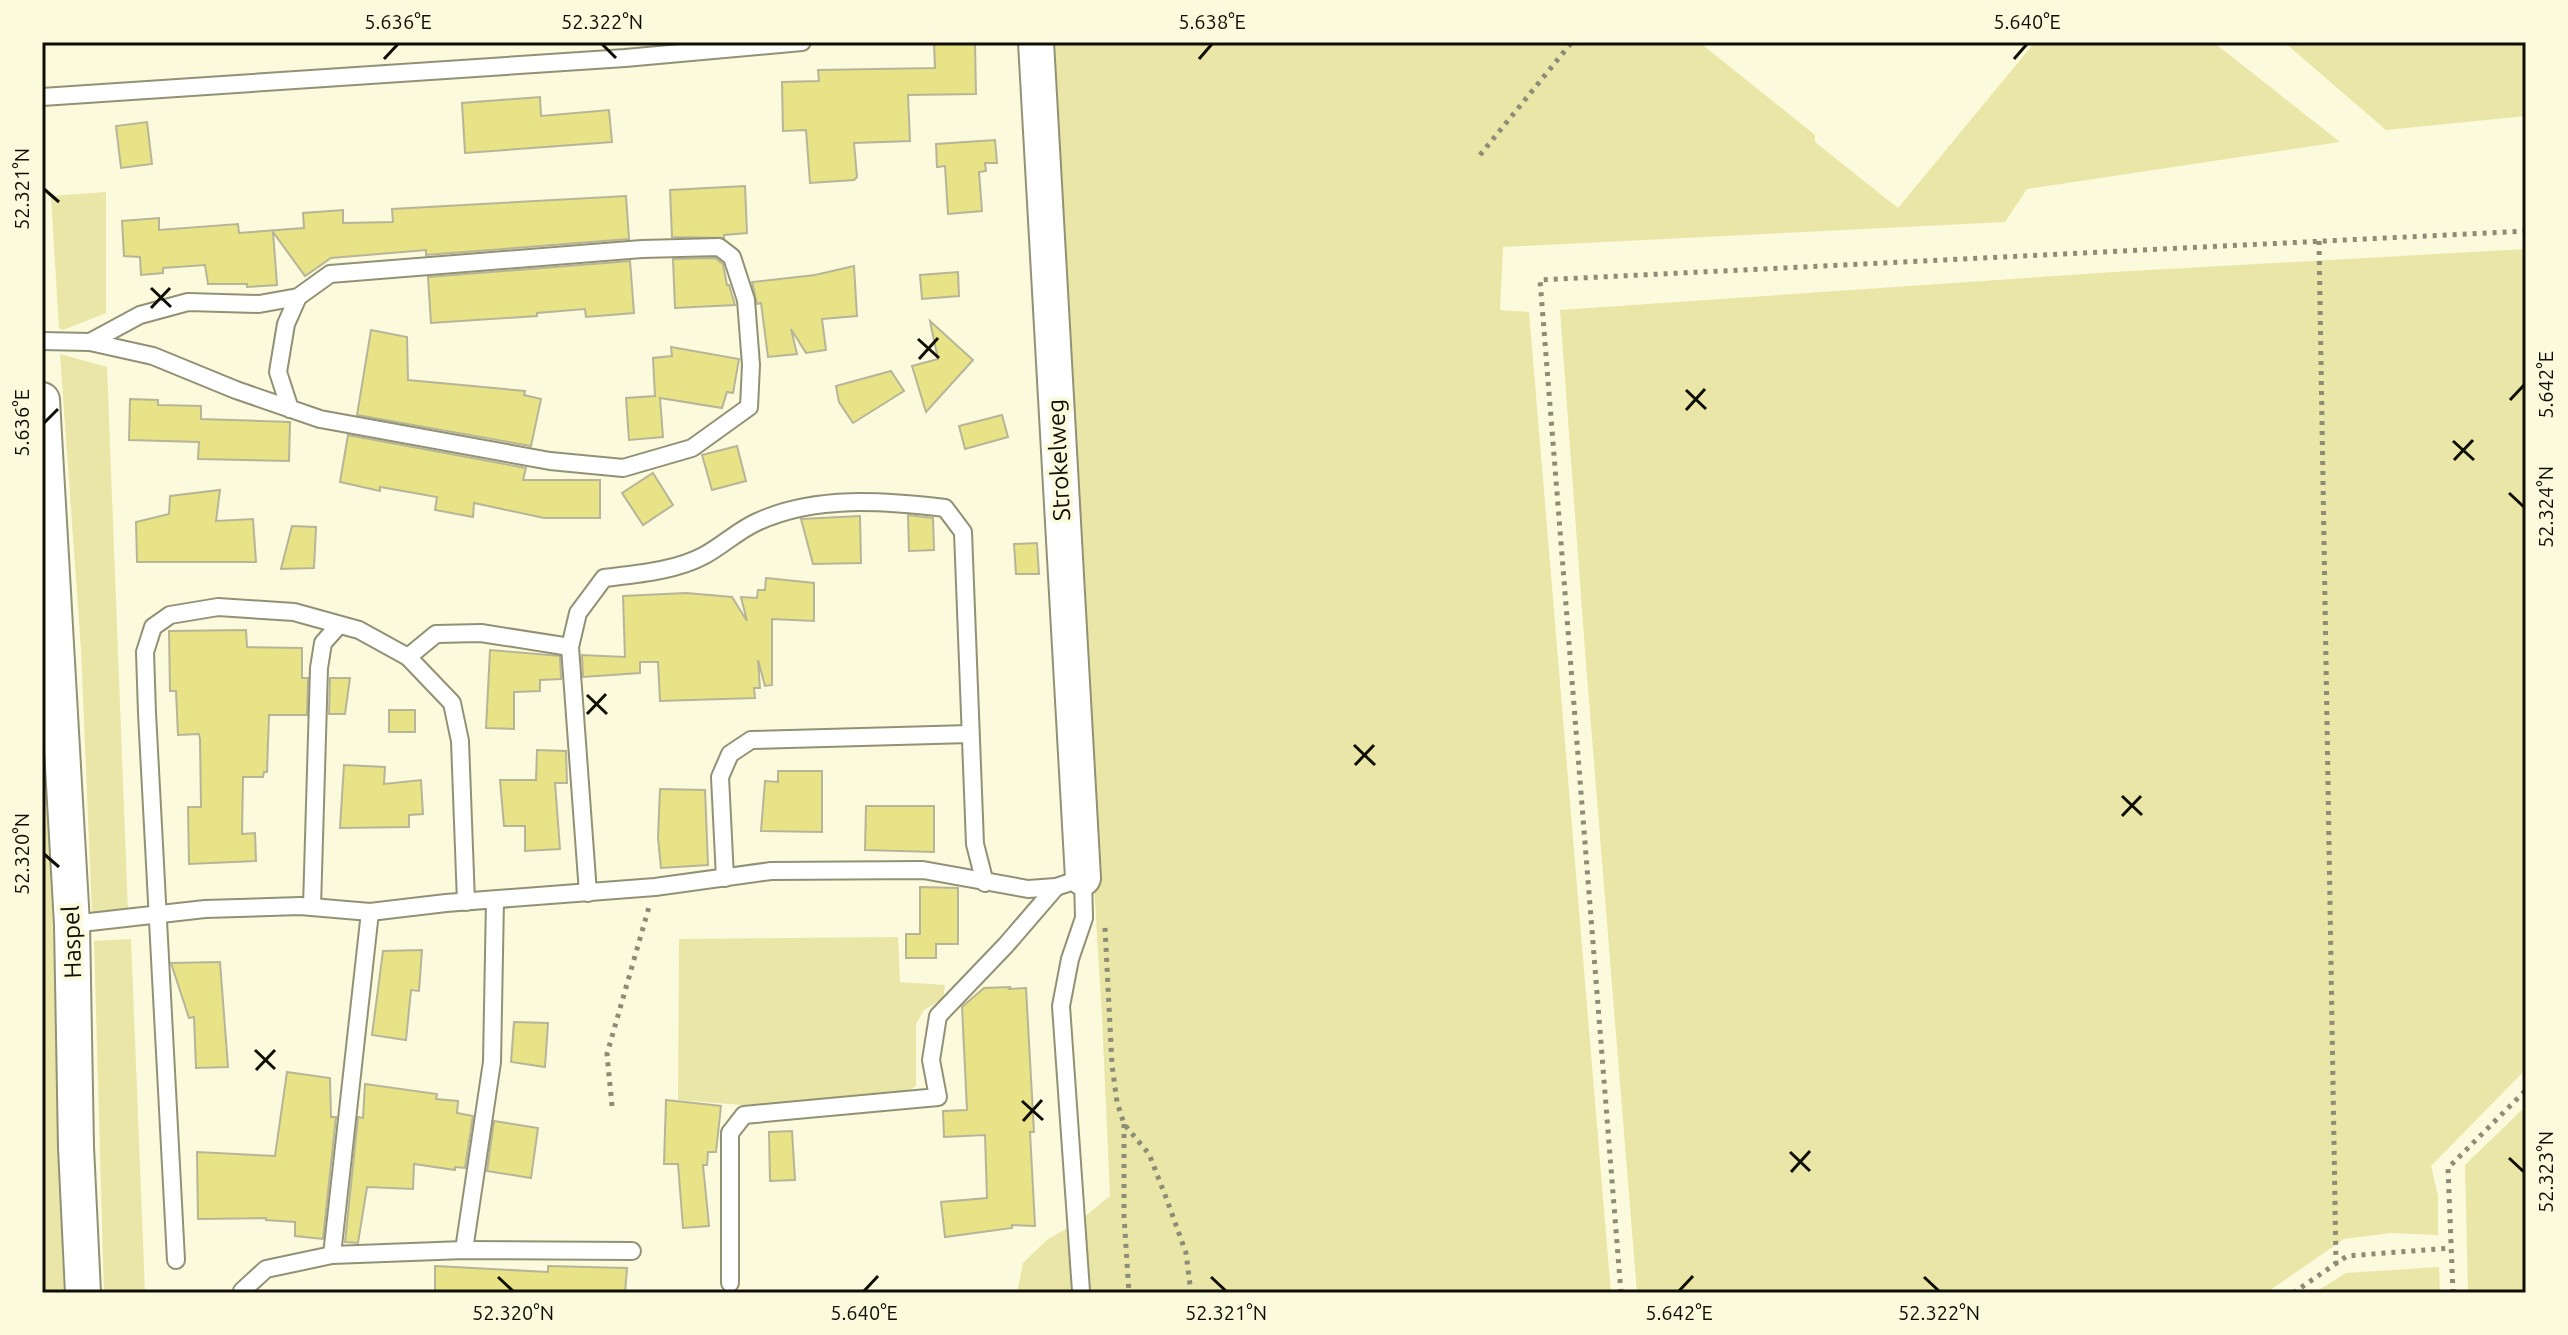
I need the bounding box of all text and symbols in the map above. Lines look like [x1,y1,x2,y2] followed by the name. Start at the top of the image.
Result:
[364,10,432,33] text: 5.636°E
[561,10,643,33] text: 52.322°N
[1178,10,1246,33] text: 5.638°E
[1993,10,2061,33] text: 5.640°E
[10,148,33,230] text: 52.321°N
[2534,351,2557,419] text: 5.642°E
[10,389,33,457] text: 5.636°E
[1042,398,1075,522] street label: Strokelweg
[2534,466,2557,548] text: 52.324°N
[10,813,33,895] text: 52.320°N
[57,905,86,979] street label: Haspel
[2534,1131,2557,1213] text: 52.323°N
[472,1301,554,1324] text: 52.320°N
[830,1301,898,1324] text: 5.640°E
[1185,1301,1267,1324] text: 52.321°N
[1645,1301,1713,1324] text: 5.642°E
[1898,1301,1980,1324] text: 52.322°N

